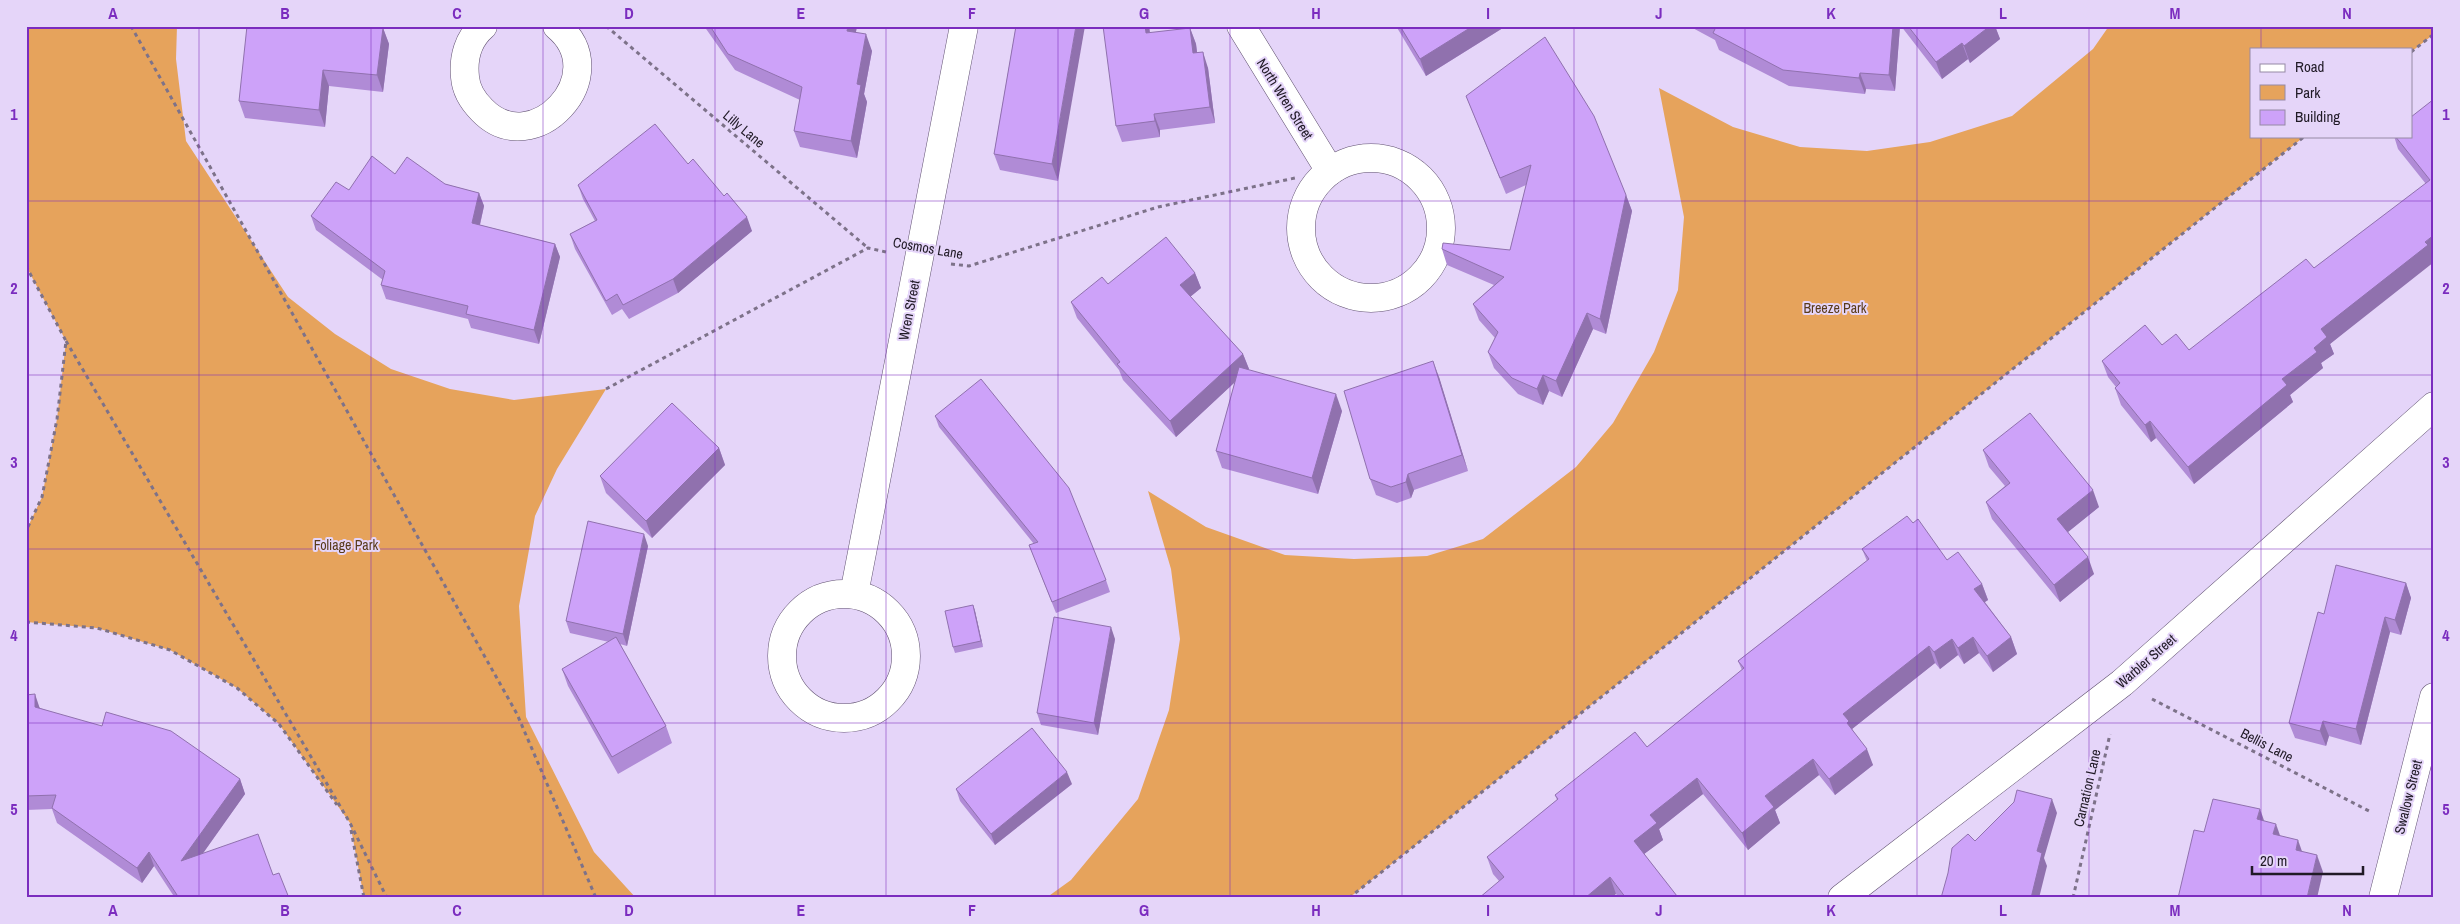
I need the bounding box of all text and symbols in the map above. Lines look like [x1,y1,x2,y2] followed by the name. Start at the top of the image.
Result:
[108,2,118,24] text: A
[280,2,290,24] text: B
[452,2,462,24] text: C
[624,2,634,24] text: D
[797,2,806,24] text: E
[968,2,976,24] text: F
[1139,2,1149,24] text: G
[1311,2,1321,24] text: H
[1486,2,1490,24] text: I
[1655,2,1663,24] text: J
[1826,2,1836,24] text: K
[1999,2,2007,24] text: L
[2170,2,2181,24] text: M
[2342,2,2352,24] text: N
[2250,48,2412,138] legend
[1253,55,1317,143] street label: North Wren Street
[2295,56,2324,77] text: Road
[2295,82,2321,103] text: Park
[10,103,18,125] text: 1
[2442,103,2450,125] text: 1
[719,106,769,152] street label: Lilly Lane
[2295,106,2340,127] text: Building
[892,233,964,263] street label: Cosmos Lane
[10,277,18,299] text: 2
[2442,277,2450,299] text: 2
[894,278,924,342] street label: Wren Street
[1803,299,1867,317] park label: Breeze Park
[10,451,18,473] text: 3
[2442,451,2450,473] text: 3
[314,536,379,554] park label: Foliage Park
[10,624,18,646] text: 4
[2442,624,2450,646] text: 4
[2112,630,2180,692] street label: Warbler Street
[2238,724,2296,766] street label: Bellis Lane
[2069,747,2105,829] street label: Carnation Lane
[2390,758,2426,836] street label: Swallow Street
[10,798,18,820] text: 5
[2442,798,2450,820] text: 5
[2252,844,2364,876] scale bar
[2260,850,2287,871] text: 20 m
[108,899,118,921] text: A
[280,899,290,921] text: B
[452,899,462,921] text: C
[624,899,634,921] text: D
[797,899,806,921] text: E
[968,899,976,921] text: F
[1139,899,1149,921] text: G
[1311,899,1321,921] text: H
[1486,899,1490,921] text: I
[1655,899,1663,921] text: J
[1826,899,1836,921] text: K
[1999,899,2007,921] text: L
[2170,899,2181,921] text: M
[2342,899,2352,921] text: N

